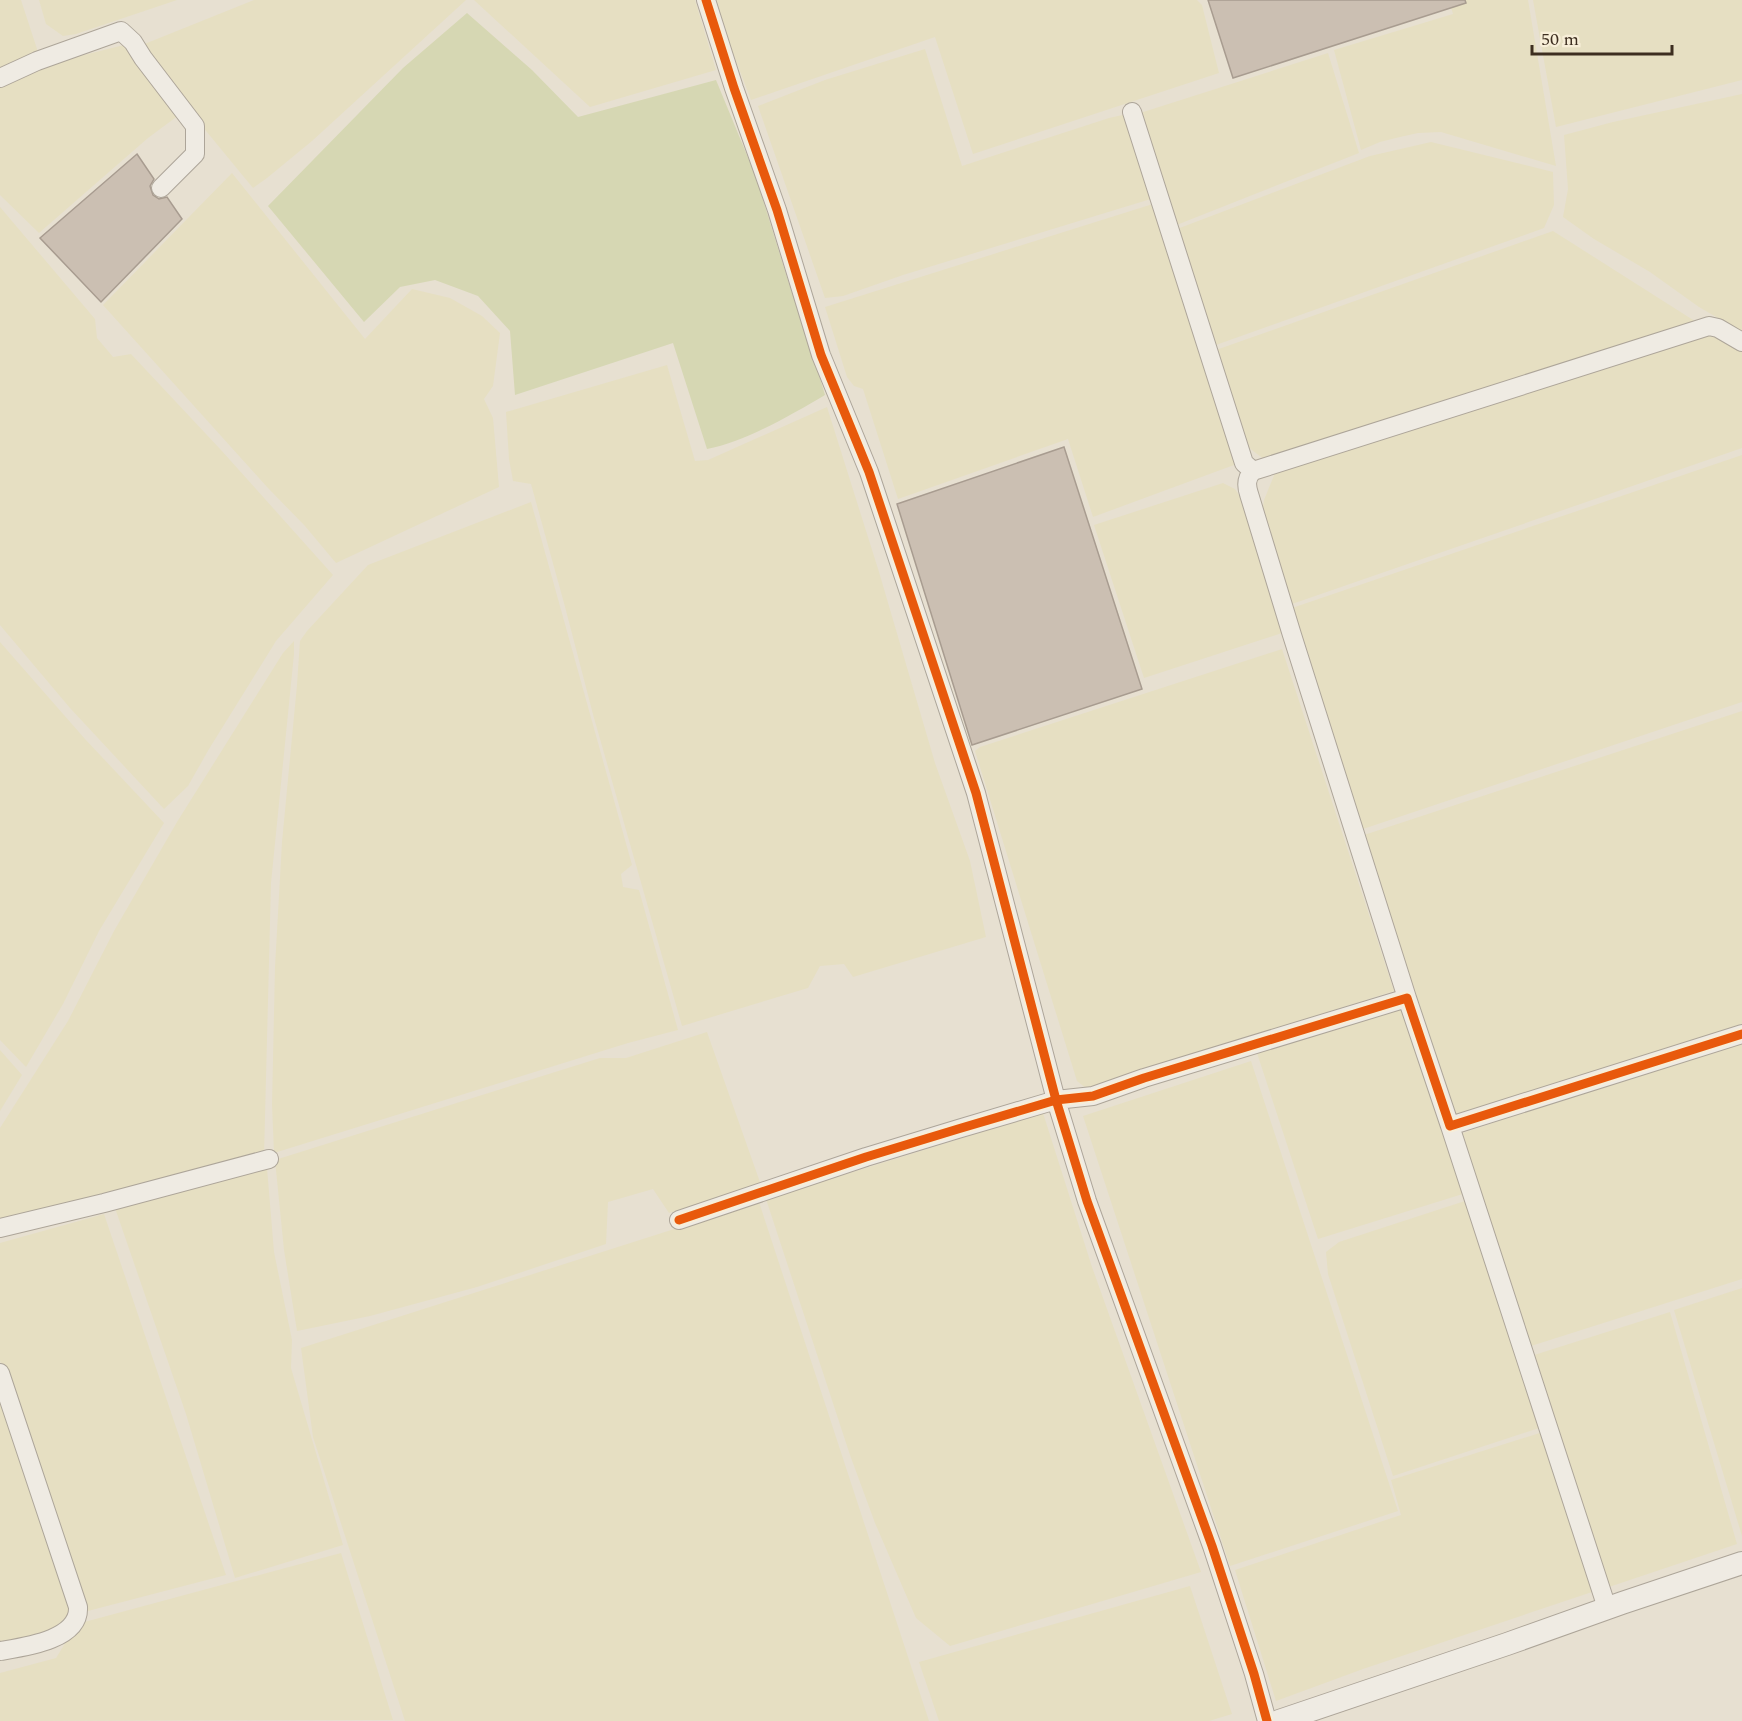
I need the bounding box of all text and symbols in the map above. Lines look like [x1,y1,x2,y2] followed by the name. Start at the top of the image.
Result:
[1532,18,1672,56] scale bar
[1541,26,1579,53] text: 50 m

